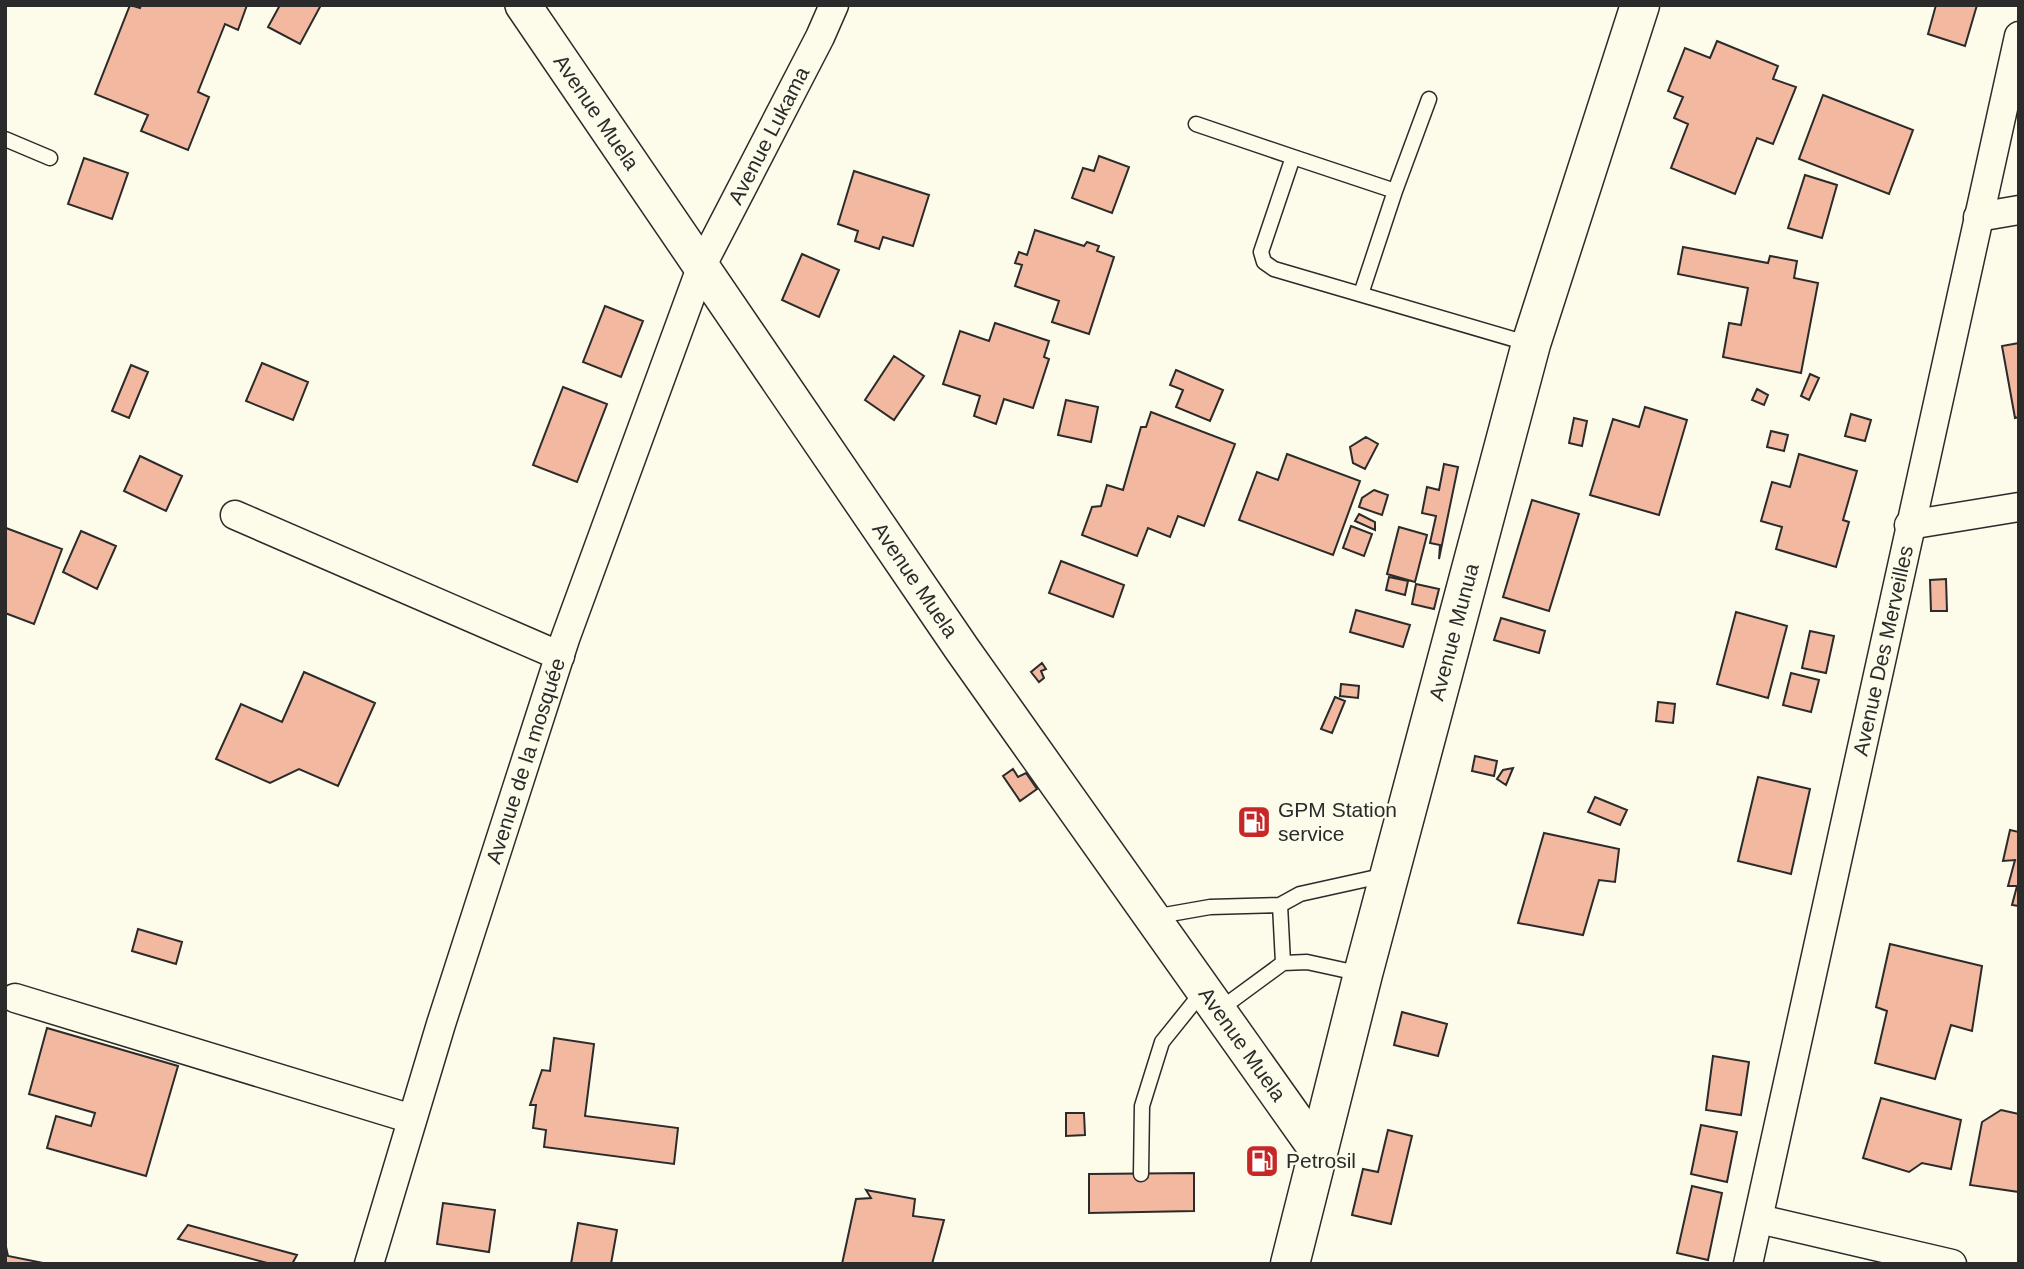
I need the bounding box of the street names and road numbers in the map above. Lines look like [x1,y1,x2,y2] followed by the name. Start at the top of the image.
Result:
[549,50,644,174] street label: Avenue Muela
[723,63,814,208] street label: Avenue Lukama
[868,518,963,642] street label: Avenue Muela
[1849,543,1917,758] street label: Avenue Des Merveilles
[1424,560,1483,703] street label: Avenue Munua
[481,655,569,866] street label: Avenue de la mosquée
[1194,983,1291,1106] street label: Avenue Muela

